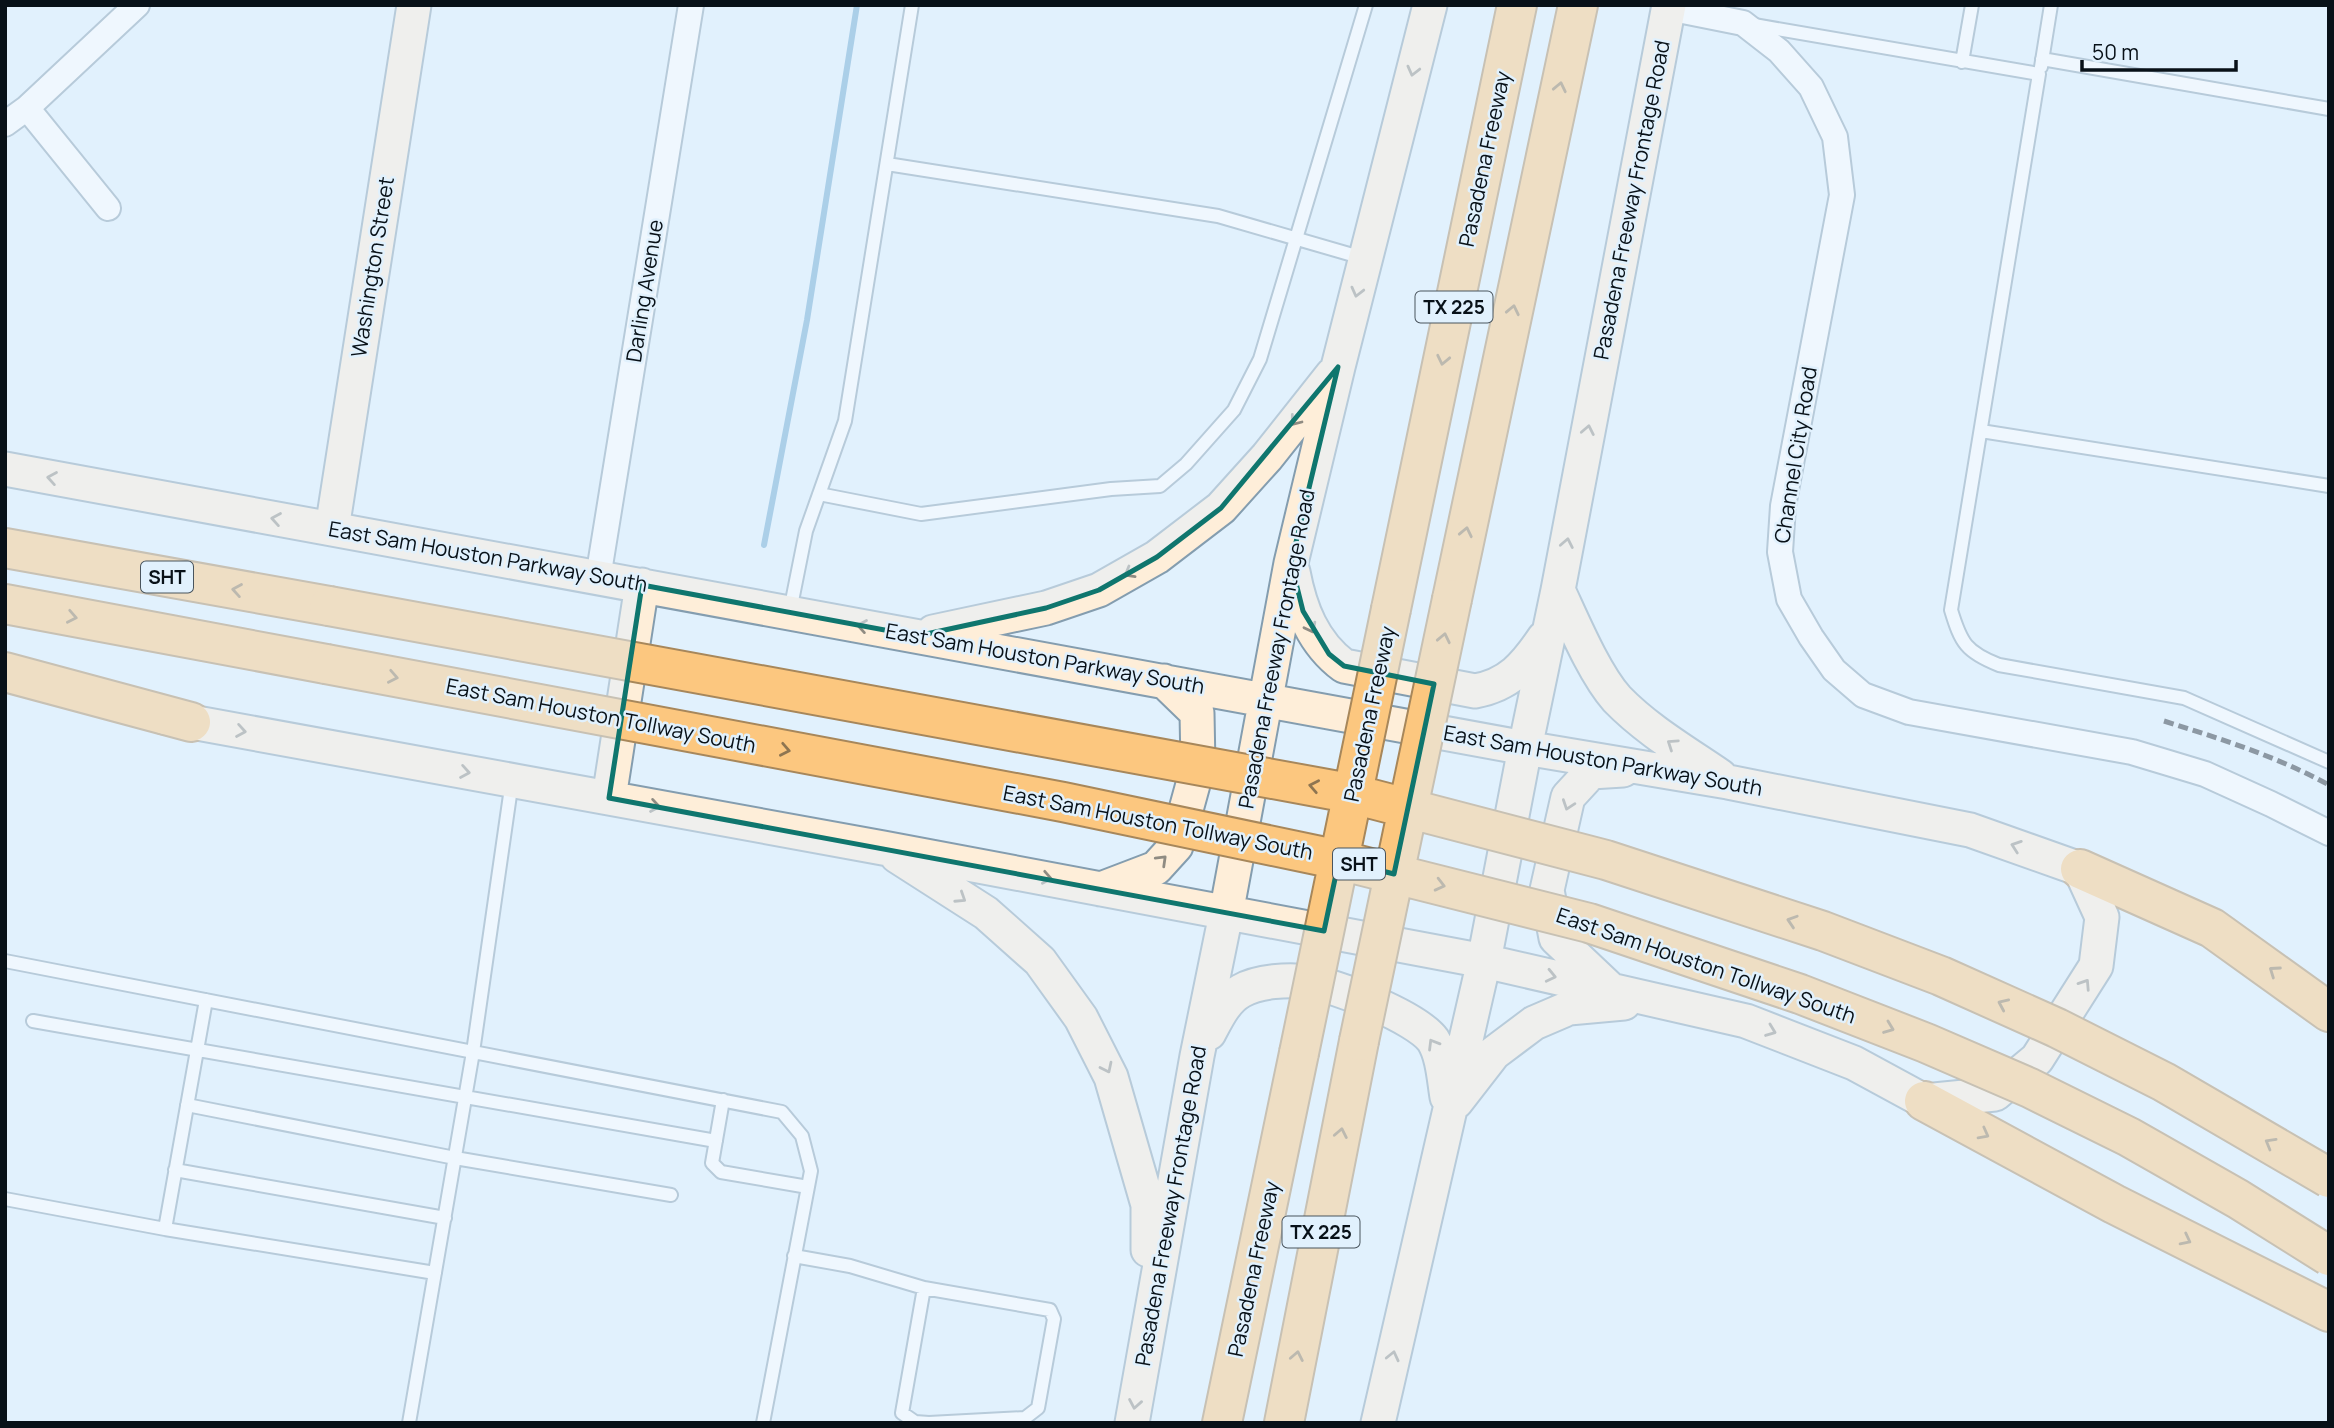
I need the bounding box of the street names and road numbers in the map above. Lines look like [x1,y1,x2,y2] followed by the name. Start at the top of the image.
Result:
[1586,38,1676,362] street label: Pasadena Freeway Frontage Road
[1452,68,1516,249] street label: Pasadena Freeway
[344,175,400,359] street label: Washington Street
[619,217,669,364] street label: Darling Avenue
[1416,292,1492,322] road number: TX 225
[1767,365,1823,545] street label: Channel City Road
[1231,487,1321,811] street label: Pasadena Freeway Frontage Road
[326,514,650,598] street label: East Sam Houston Parkway South
[141,562,193,592] road number: SHT
[883,616,1207,700] street label: East Sam Houston Parkway South
[1337,623,1401,804] street label: Pasadena Freeway
[444,671,758,759] street label: East Sam Houston Tollway South
[1441,718,1765,802] street label: East Sam Houston Parkway South
[1001,778,1315,866] street label: East Sam Houston Tollway South
[1333,848,1385,880] road number: SHT
[1553,901,1860,1030] street label: East Sam Houston Tollway South
[1128,1043,1212,1368] street label: Pasadena Freeway Frontage Road
[1221,1178,1285,1359] street label: Pasadena Freeway
[1282,1216,1360,1248] road number: TX 225

